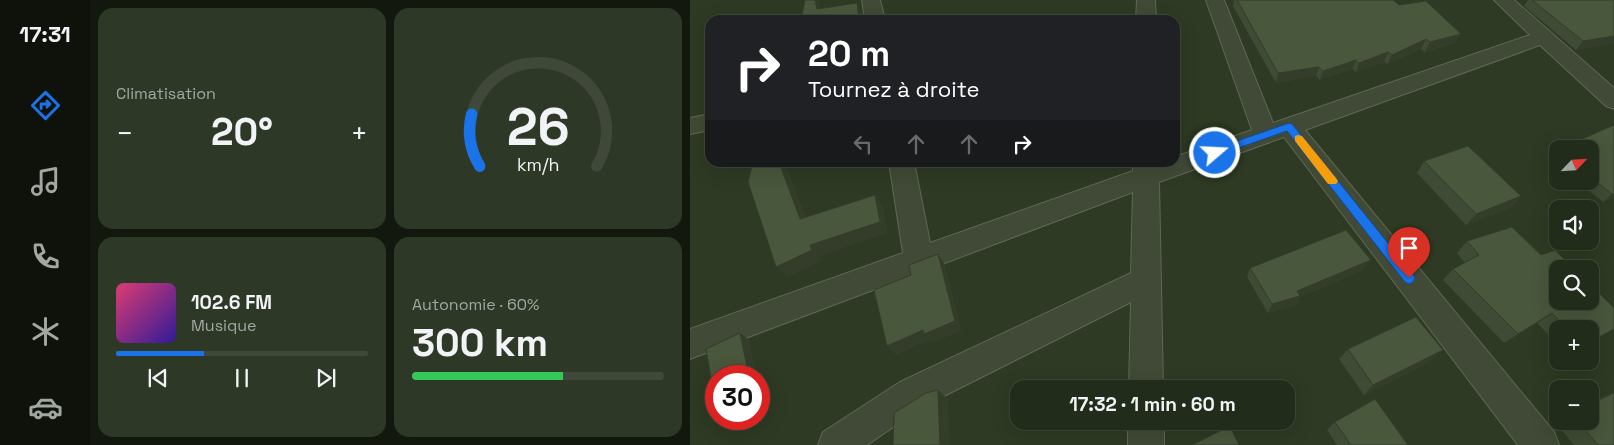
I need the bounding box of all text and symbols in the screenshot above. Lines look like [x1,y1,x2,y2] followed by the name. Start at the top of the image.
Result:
[19,20,71,48] text: 17:31
[808,32,890,76] text: 20 m
[725,35,790,100] icon: right
[808,75,979,103] text: Tournez à droite
[116,83,216,104] text: Climatisation
[28,88,63,123] icon: directions
[506,94,570,160] text: 26
[211,108,273,156] text: 20°
[116,115,133,151] text: −
[351,115,368,151] text: +
[1188,126,1240,178] position arrow
[849,130,877,158] icon: left
[902,130,930,158] icon: ahead
[955,130,983,158] icon: ahead
[1008,130,1036,158] icon: right
[1549,140,1599,190] north arrow
[1549,140,1599,430] map controls
[517,153,559,176] text: km/h
[28,164,63,199] icon: music
[1549,200,1599,250] button: sound
[1388,227,1430,278] pin
[1395,234,1423,262] icon: arrive
[28,239,63,274] icon: phone
[1549,260,1599,310] button: search
[191,290,272,315] text: 102.6 FM
[412,294,539,315] text: Autonomie · 60%
[28,314,63,349] icon: climate
[191,315,257,336] text: Musique
[412,319,548,367] text: 300 km
[1549,320,1599,370] button: +
[144,364,172,392] icon: previous
[228,364,256,392] icon: pause
[312,364,340,392] icon: next
[705,365,770,430] speed limit sign: 30
[1549,380,1599,430] button: −
[28,390,63,425] icon: car
[1069,392,1236,417] text: 17:32 · 1 min · 60 m

